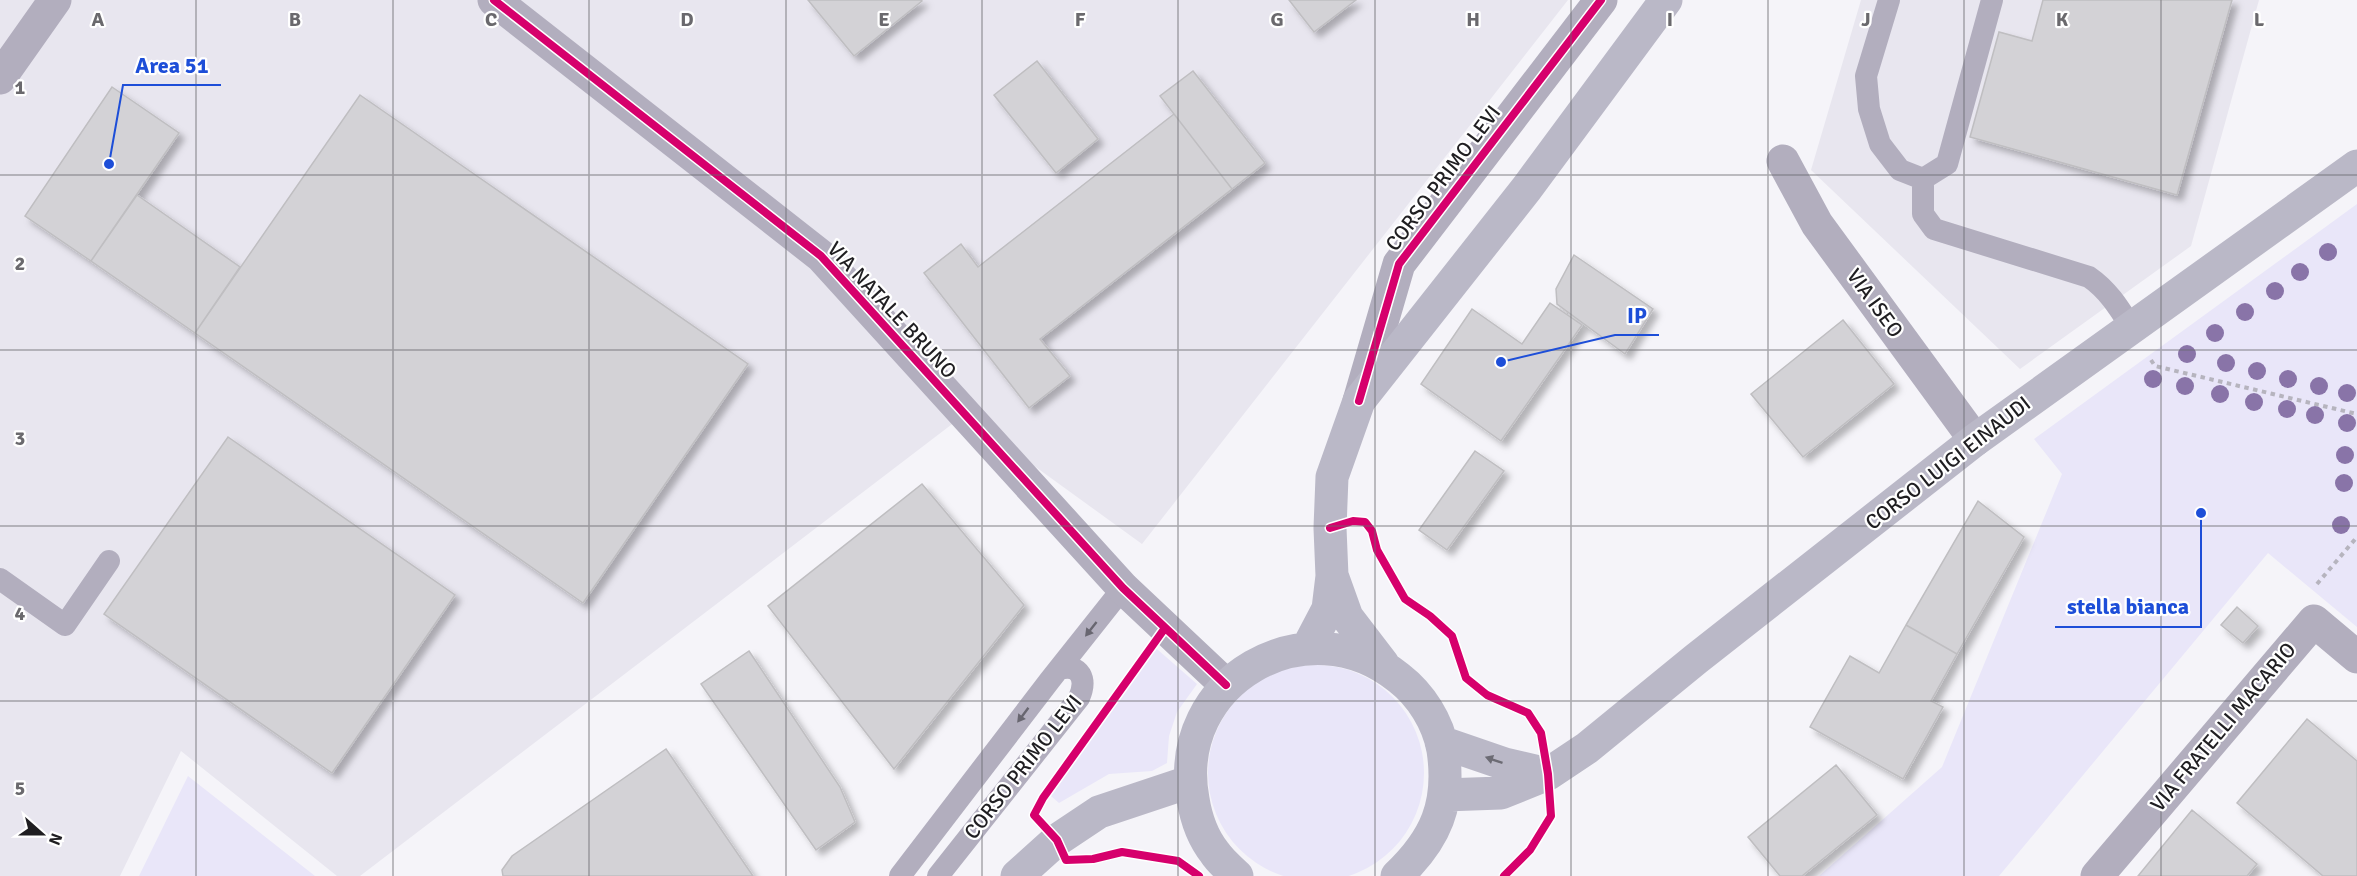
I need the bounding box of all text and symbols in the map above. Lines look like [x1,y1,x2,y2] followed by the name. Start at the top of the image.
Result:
[92,7,105,32] text: A
[289,7,301,32] text: B
[485,7,497,32] text: C
[680,7,694,32] text: D
[878,7,890,32] text: E
[1075,7,1086,32] text: F
[1270,7,1284,32] text: G
[1466,7,1480,32] text: H
[1667,7,1673,32] text: I
[1861,7,1871,32] text: J
[2056,7,2069,32] text: K
[2254,7,2265,32] text: L
[123,45,221,85] callout: Area 51
[135,52,209,79] text: Area 51
[15,75,26,100] text: 1
[1380,100,1506,256] street label: CORSO PRIMO LEVI
[822,236,962,384] street label: VIA NATALE BRUNO
[15,251,25,276] text: 2
[1841,263,1909,343] street label: VIA ISEO
[1615,295,1659,335] callout: IP
[1627,302,1647,329] text: IP
[1860,390,2036,536] street label: CORSO LUIGI EINAUDI
[15,426,25,451] text: 3
[2055,587,2201,627] callout: stella bianca
[2067,593,2189,620] text: stella bianca
[15,601,26,626] text: 4
[1085,621,1098,637] one-way arrow
[2145,637,2301,817] street label: VIA FRATELLI MACARIO
[959,690,1087,844] street label: CORSO PRIMO LEVI
[1017,707,1029,723] one-way arrow
[1485,755,1503,764] one-way arrow
[15,776,25,801] text: 5
[12,804,72,864] north arrow
[44,830,66,848] text: N

